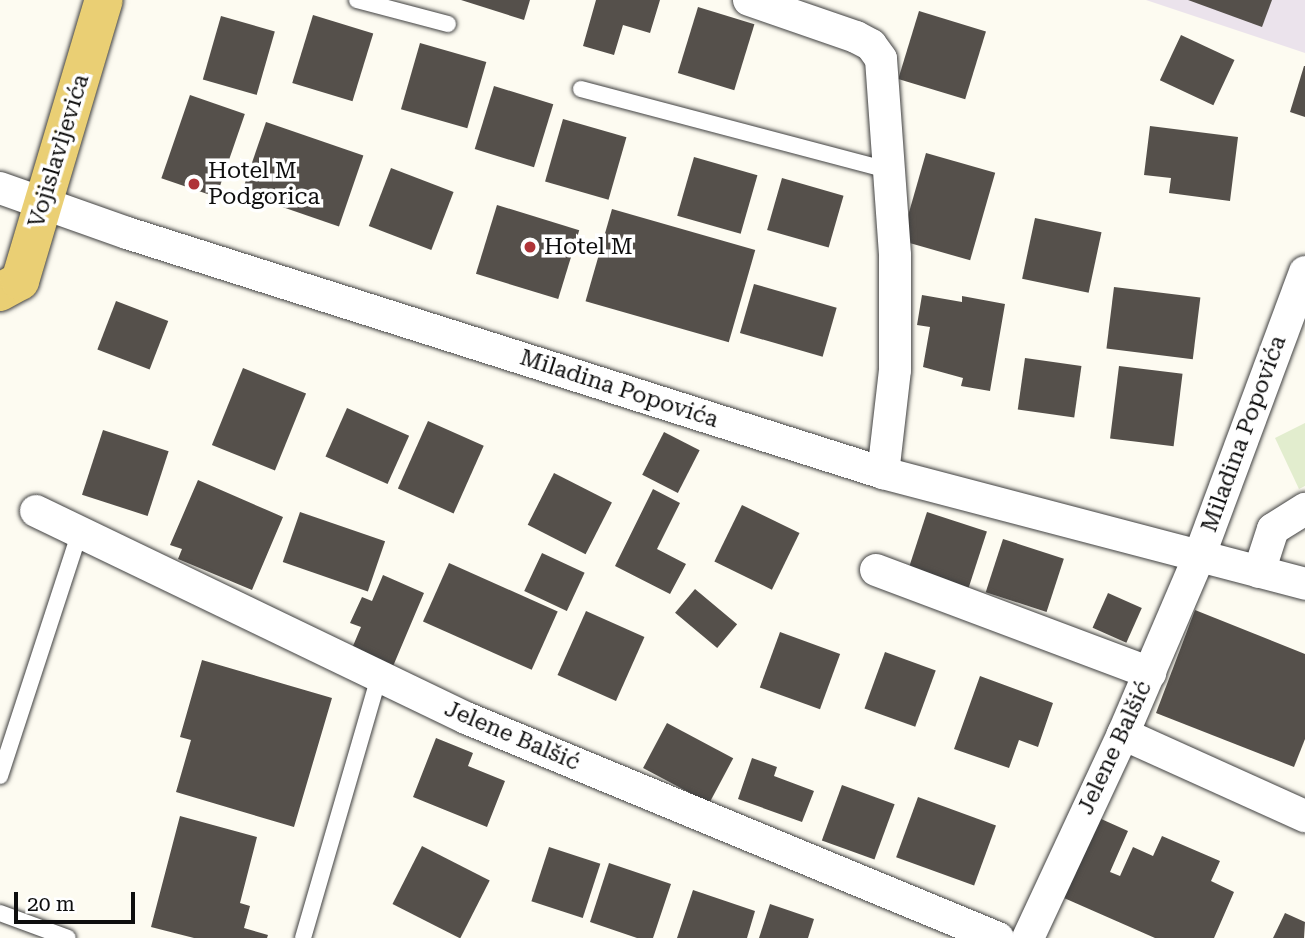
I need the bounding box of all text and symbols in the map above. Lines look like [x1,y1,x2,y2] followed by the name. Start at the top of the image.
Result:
[23,71,95,231] street label: Vojislavljevića
[208,157,320,211] place label: Hotel M Podgorica
[186,176,202,192] marker: Hotel M Podgorica
[544,233,633,261] place label: Hotel M
[522,239,538,255] marker: Hotel M
[1196,332,1292,536] street label: Miladina Popovića
[516,344,722,434] street label: Miladina Popovića
[1072,677,1158,819] street label: Jelene Balšić
[440,695,584,777] street label: Jelene Balšić
[18,878,138,922] scale bar
[27,892,75,916] text: 20 m

